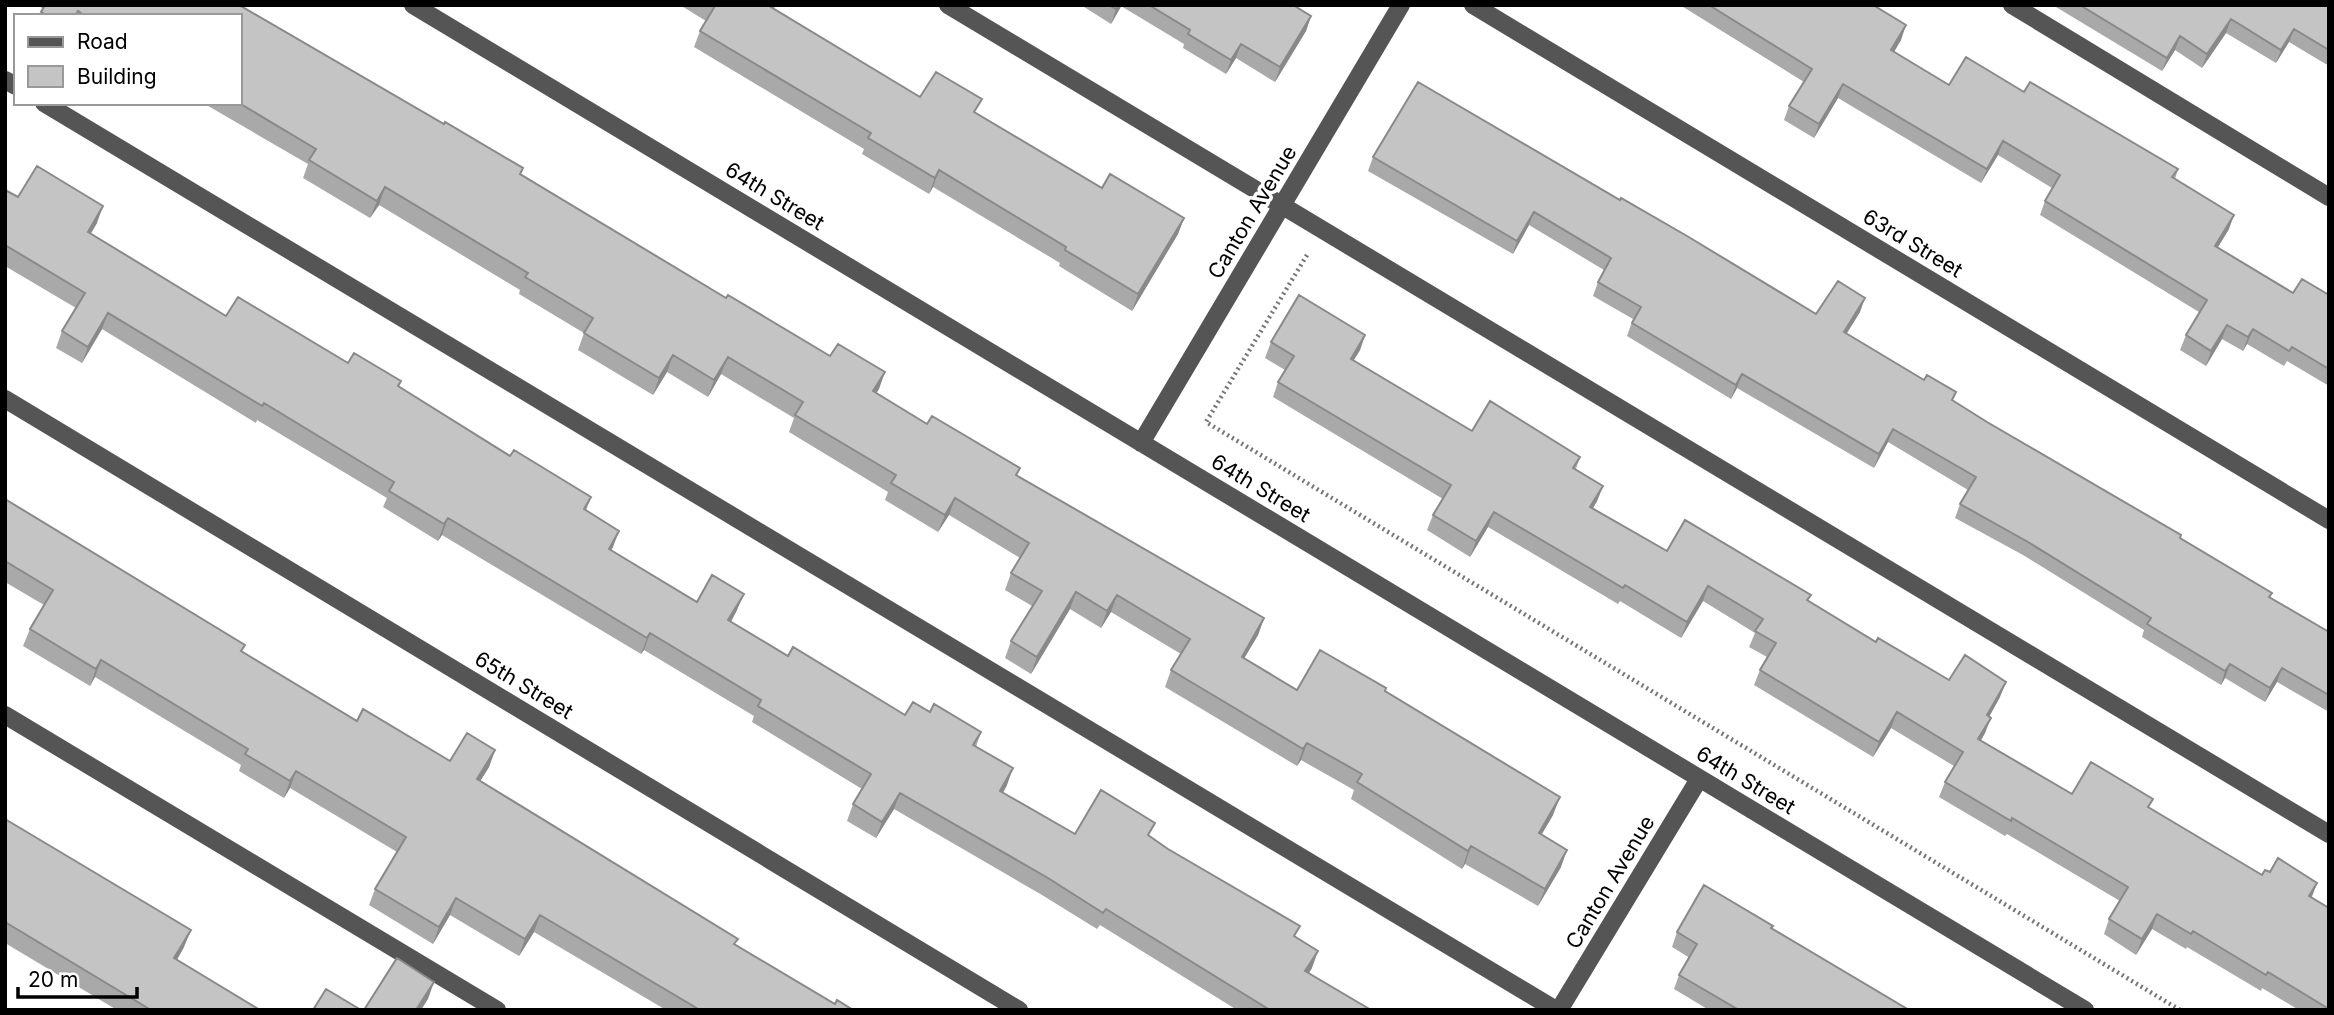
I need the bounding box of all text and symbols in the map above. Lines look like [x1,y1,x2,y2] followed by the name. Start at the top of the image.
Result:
[14,14,242,105] legend
[77,29,128,54] text: Road
[77,64,157,89] text: Building
[1202,141,1302,283] street label: Canton Avenue
[721,157,829,235] street label: 64th Street
[1859,204,1967,283] street label: 63rd Street
[1207,449,1315,527] street label: 64th Street
[470,646,578,724] street label: 65th Street
[1692,741,1800,819] street label: 64th Street
[1560,811,1660,953] street label: Canton Avenue
[18,956,136,1000] scale bar
[28,967,78,992] text: 20 m

